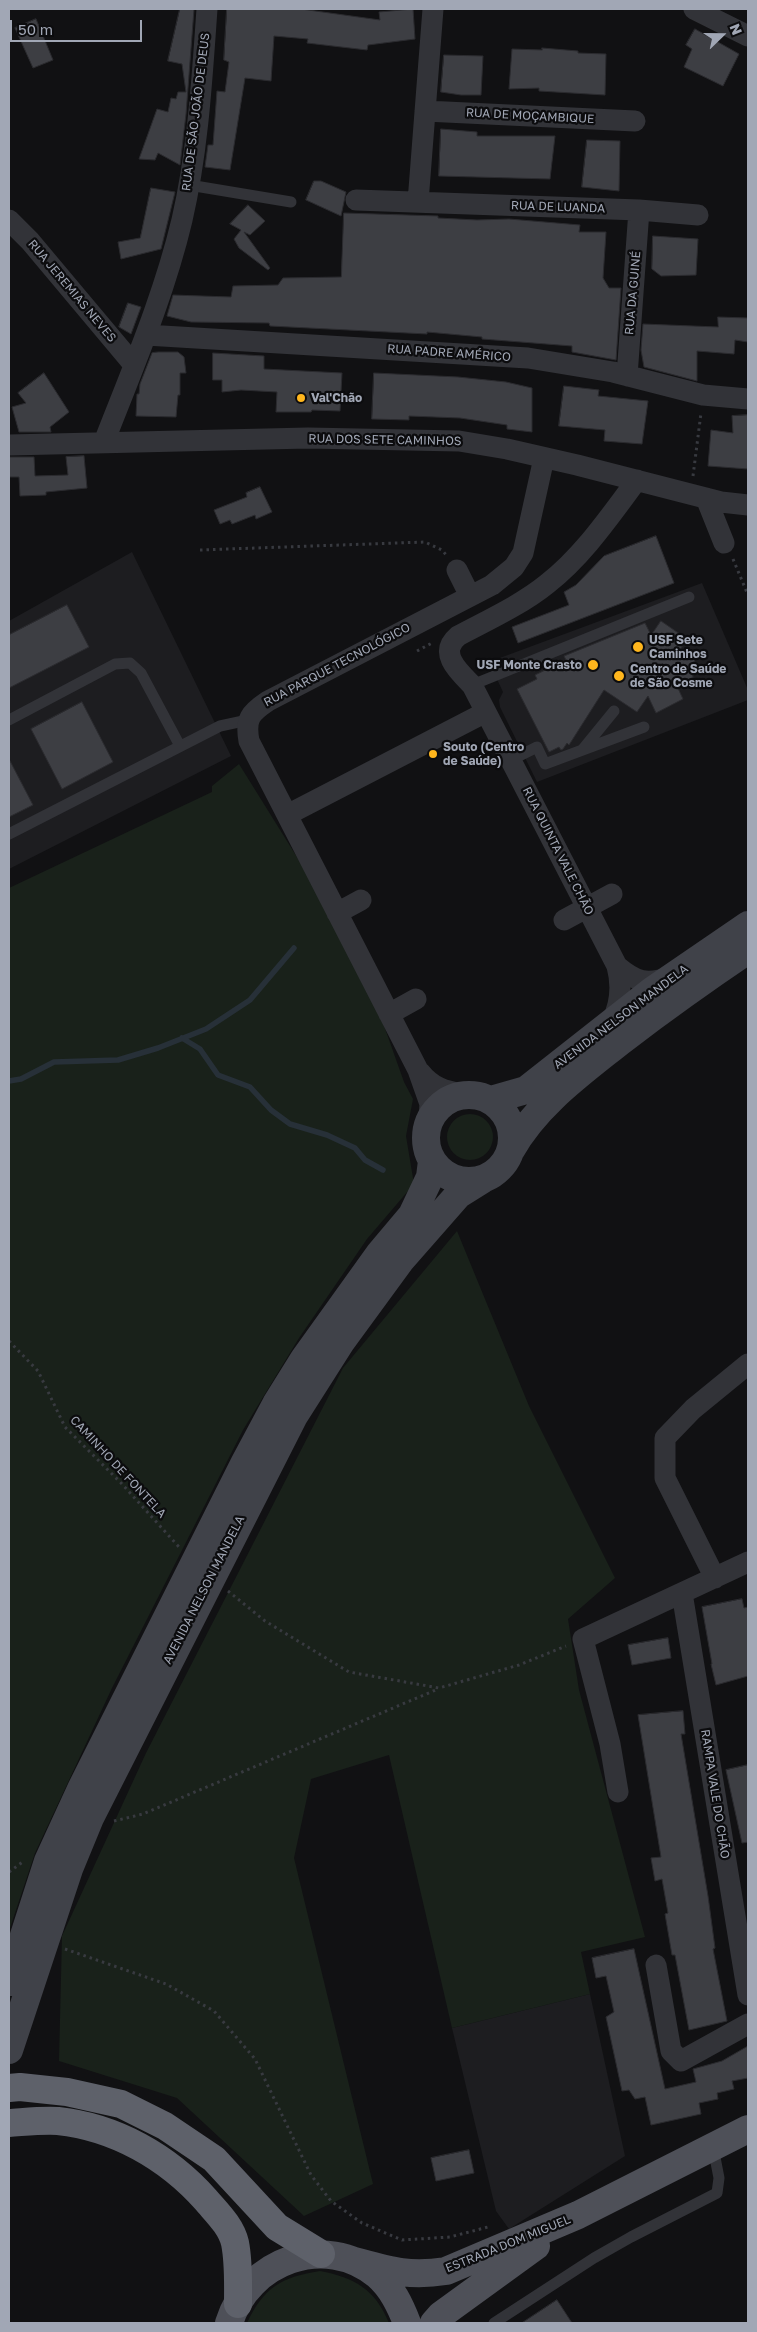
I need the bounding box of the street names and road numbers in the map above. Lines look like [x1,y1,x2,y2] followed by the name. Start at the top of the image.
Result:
[179,32,213,192] street label: RUA DE SÃO JOÃO DE DEUS
[465,105,595,127] street label: RUA DE MOÇAMBIQUE
[511,198,605,216] street label: RUA DE LUANDA
[25,237,119,345] street label: RUA JEREMIAS NEVES
[622,250,644,336] street label: RUA DA GUINÉ
[387,341,511,365] street label: RUA PADRE AMÉRICO
[308,431,462,449] street label: RUA DOS SETE CAMINHOS
[261,620,413,710] street label: RUA PARQUE TECNOLÓGICO
[519,785,597,917] street label: RUA QUINTA VALE CHÃO
[551,962,691,1072] street label: AVENIDA NELSON MANDELA
[67,1413,169,1521] street label: CAMINHO DE FONTELA
[160,1513,248,1667] street label: AVENIDA NELSON MANDELA
[698,1728,732,1860] street label: RAMPA VALE DO CHÃO
[443,2212,573,2276] street label: ESTRADA DOM MIGUEL

